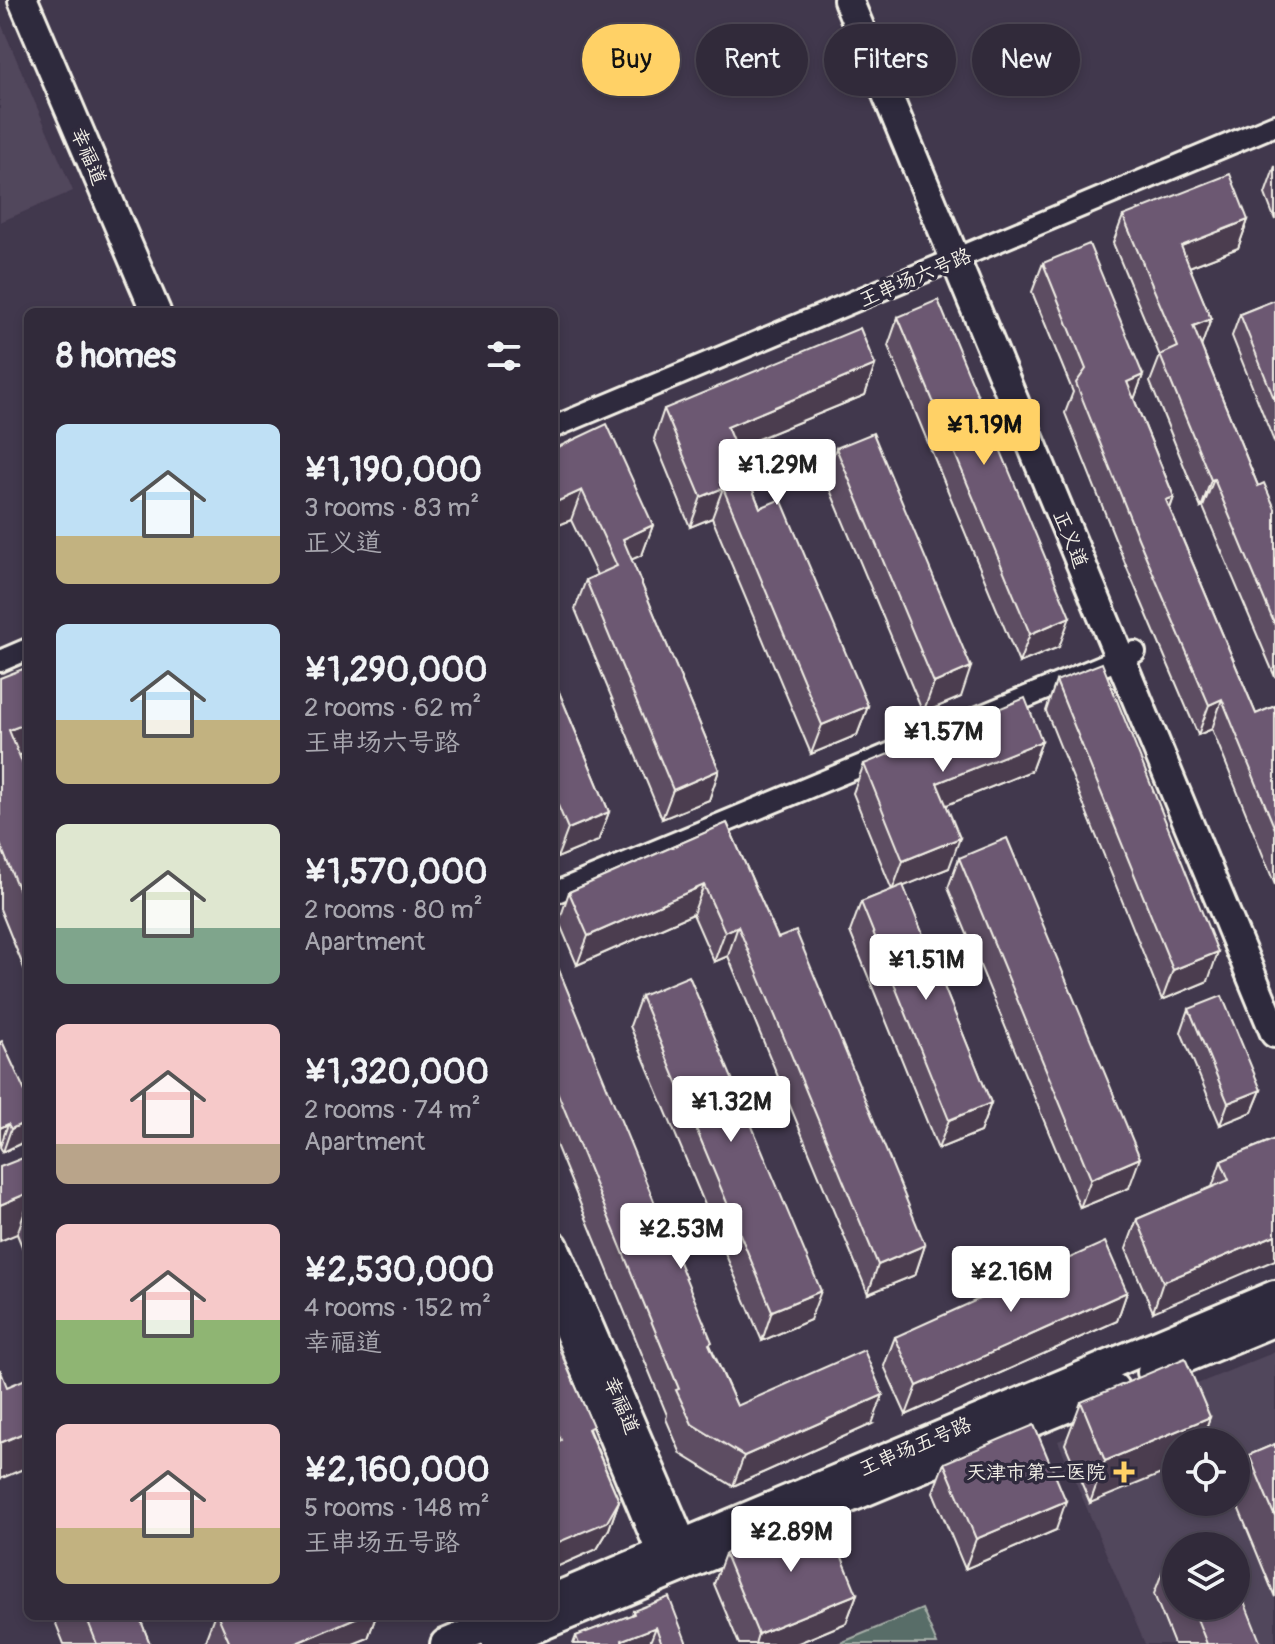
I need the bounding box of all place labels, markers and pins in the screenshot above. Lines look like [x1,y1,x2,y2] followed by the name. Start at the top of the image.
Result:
[919,399,1049,467] pin: ¥1.19M
[712,439,842,507] pin: ¥1.29M
[878,706,1008,774] pin: ¥1.57M
[861,934,991,1002] pin: ¥1.51M
[666,1076,796,1144] pin: ¥1.32M
[616,1203,746,1271] pin: ¥2.53M
[946,1246,1076,1314] pin: ¥2.16M
[966,1460,1106,1485] place label: 天津市第二医院
[1113,1461,1135,1483] marker: 天津市第二医院
[726,1506,856,1574] pin: ¥2.89M

